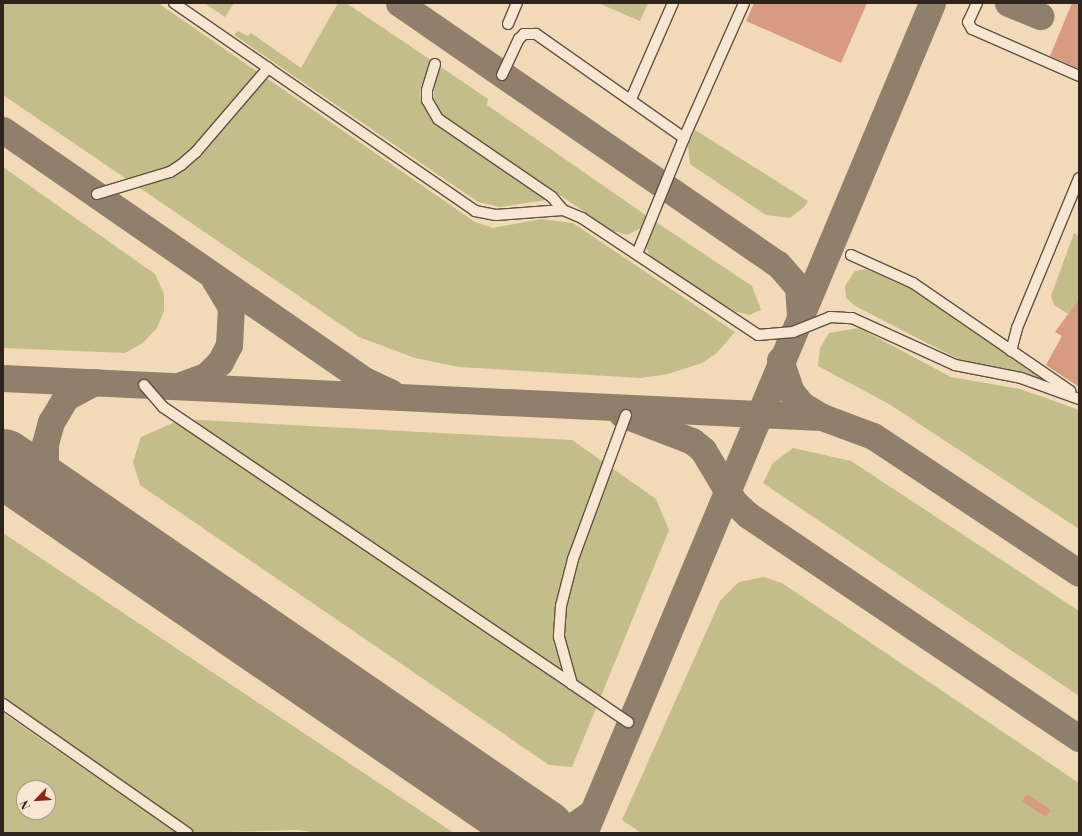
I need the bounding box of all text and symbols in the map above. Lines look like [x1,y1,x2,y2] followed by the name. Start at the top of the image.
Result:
[16,780,56,820] north arrow
[18,798,34,812] text: N

